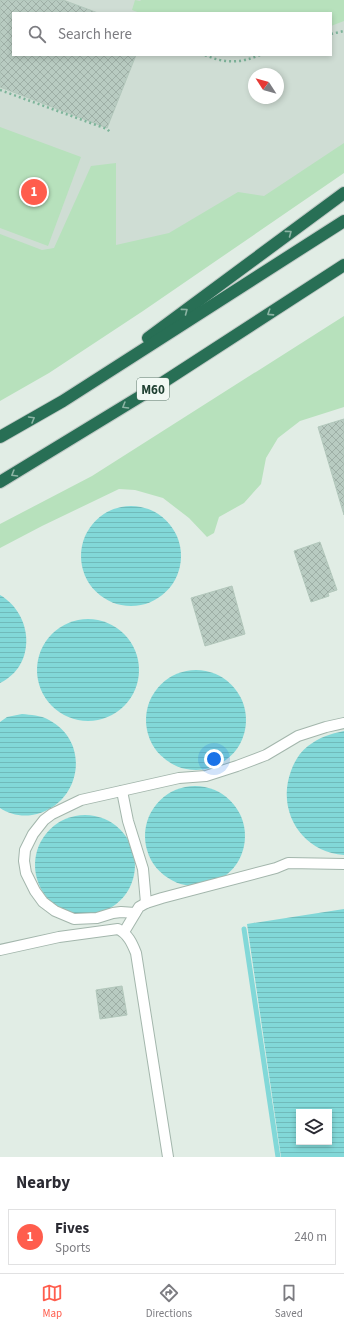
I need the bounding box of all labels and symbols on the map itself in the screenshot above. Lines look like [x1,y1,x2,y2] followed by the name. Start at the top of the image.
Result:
[248,68,284,104] north arrow
[21,177,47,207] pin: 1
[285,231,292,238] one-way arrow
[267,308,274,316] one-way arrow
[180,309,187,316] one-way arrow
[137,378,169,400] road number: M60
[122,401,129,409] one-way arrow
[28,417,35,424] one-way arrow
[11,469,18,476] one-way arrow
[204,749,224,769] your location

